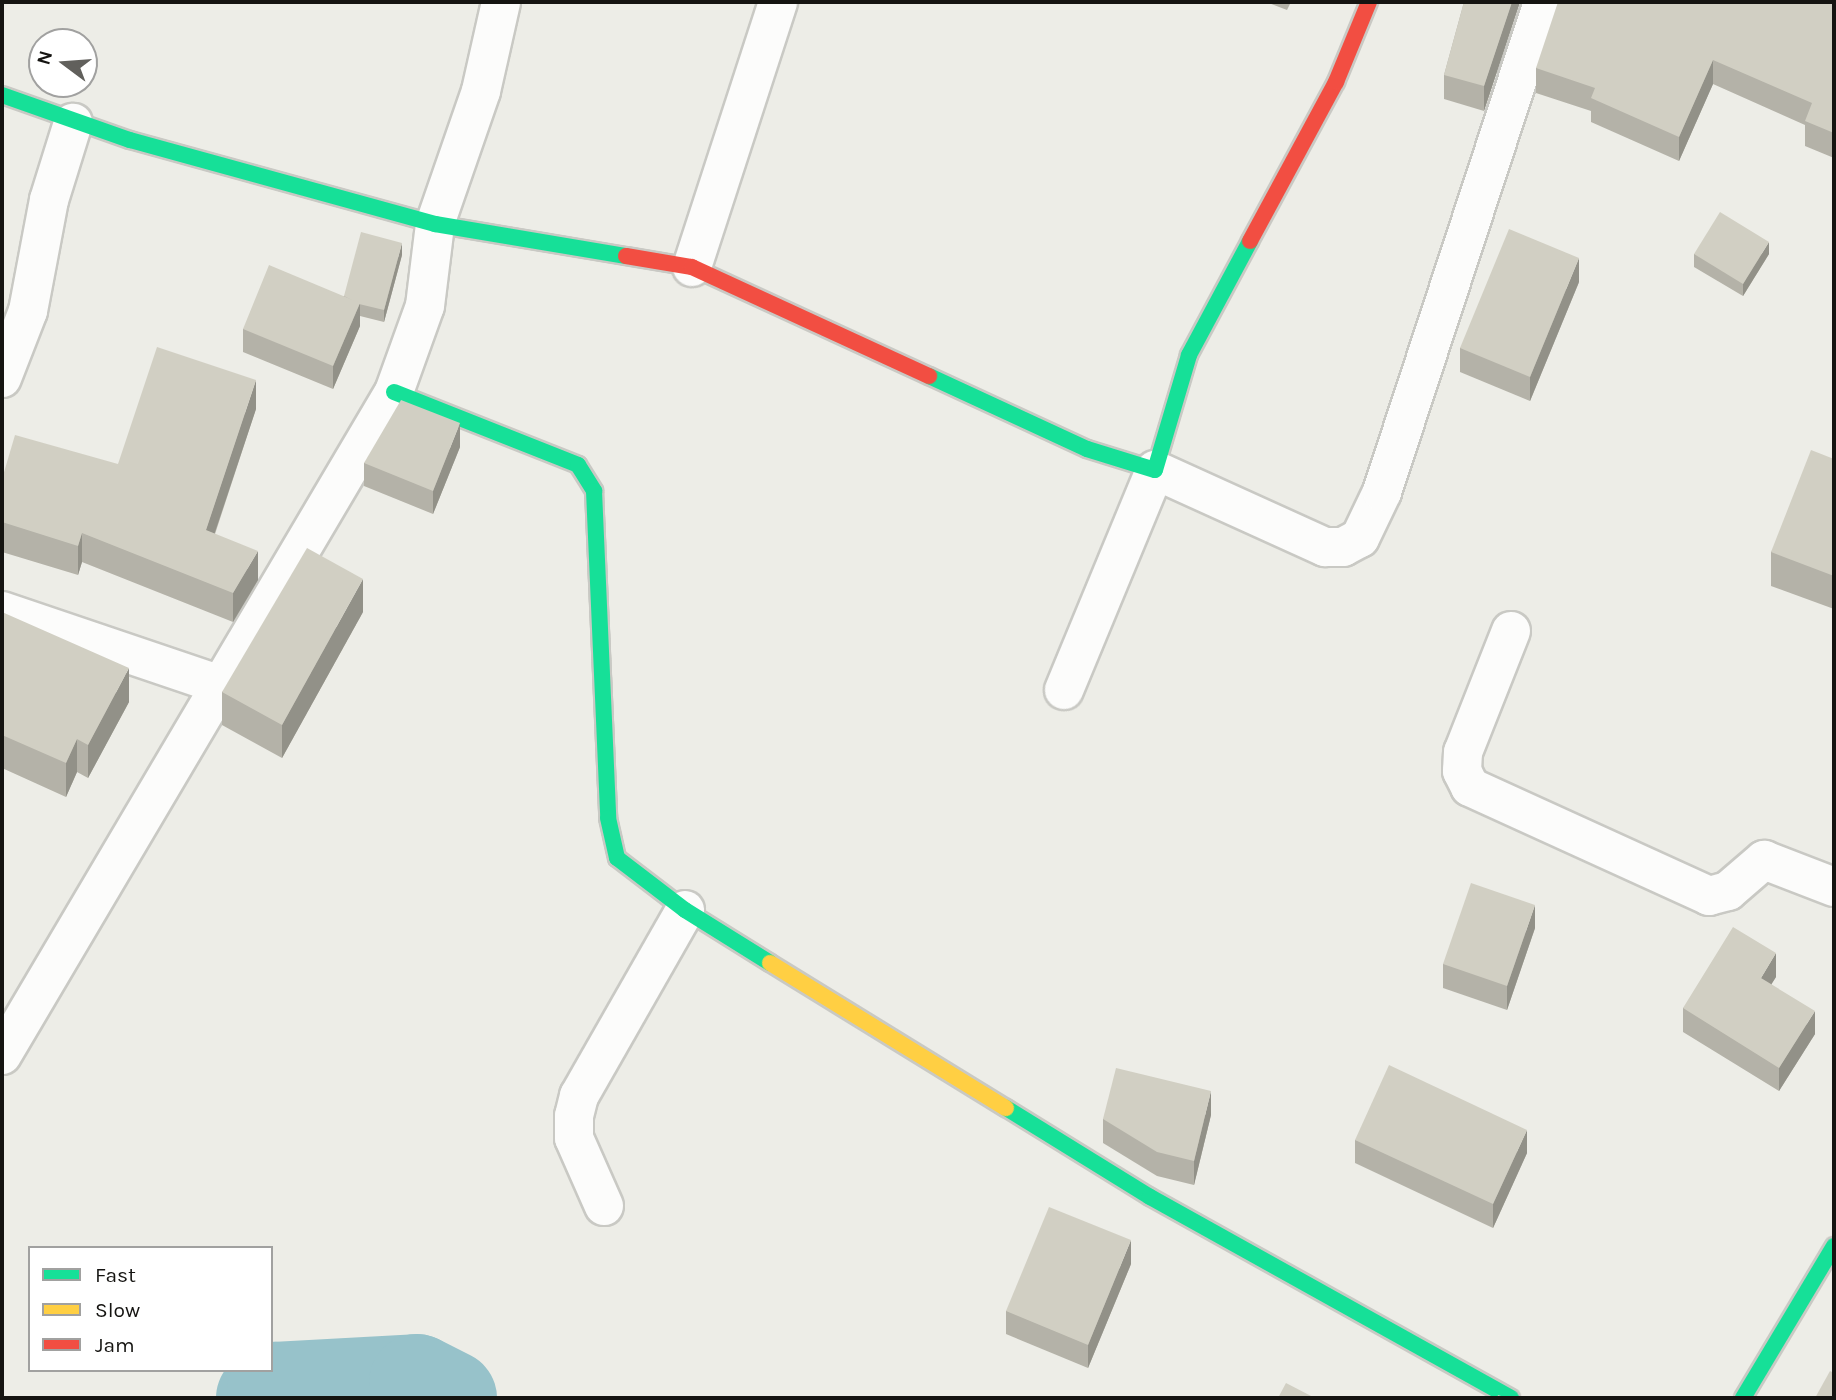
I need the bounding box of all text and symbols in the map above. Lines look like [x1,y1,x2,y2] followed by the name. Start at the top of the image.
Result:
[28,28,98,98] north arrow
[32,48,57,67] text: N
[28,1246,273,1372] legend
[95,1263,136,1287] text: Fast
[95,1298,140,1322] text: Slow
[95,1333,135,1357] text: Jam

